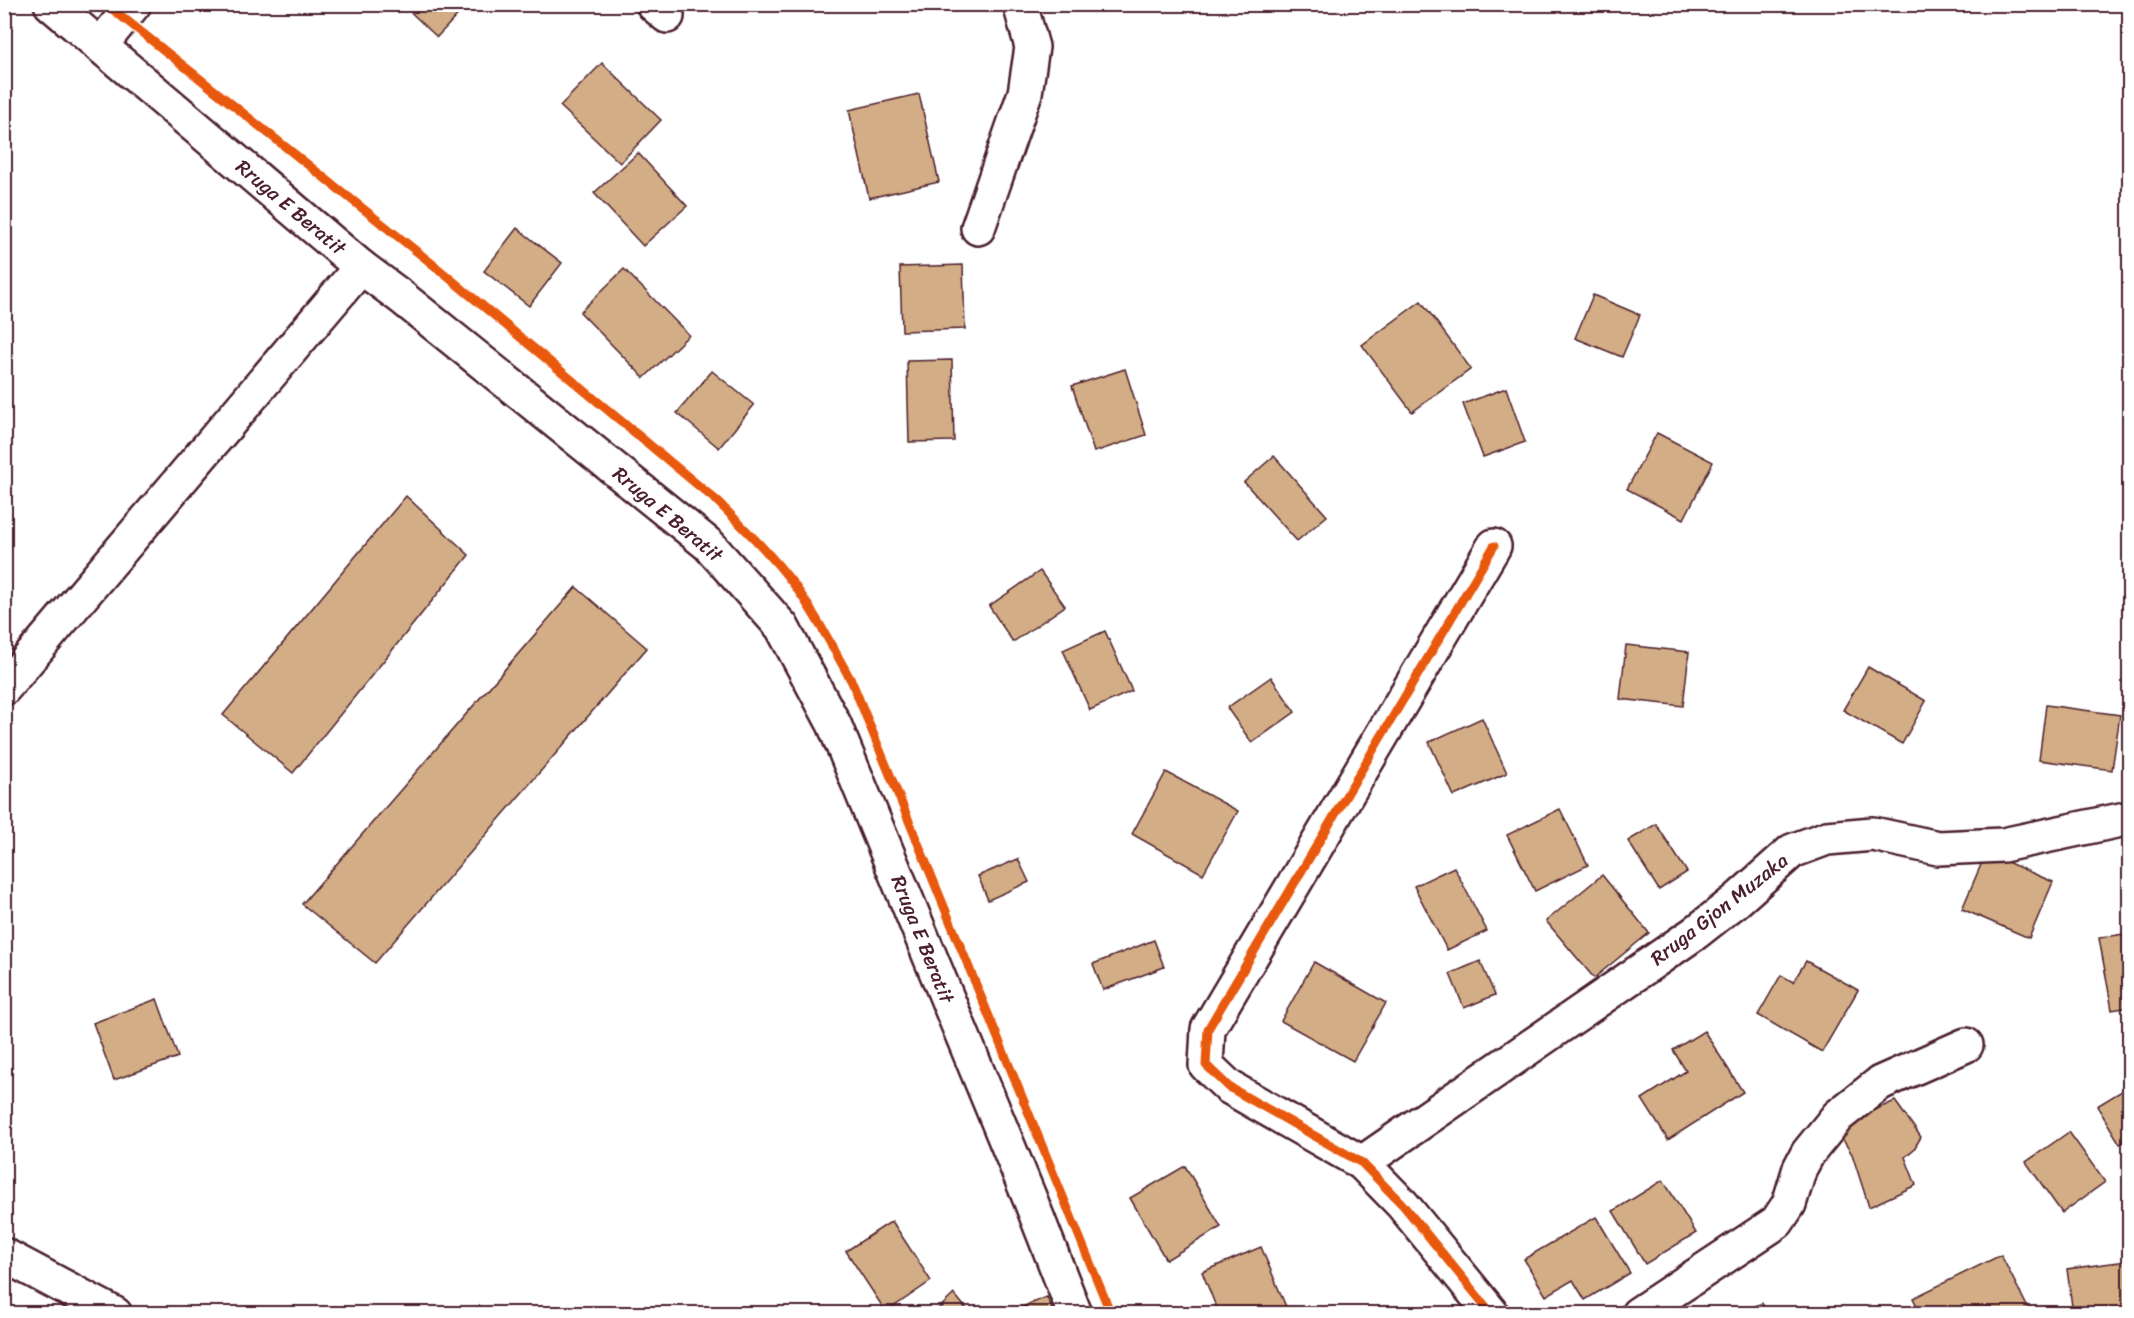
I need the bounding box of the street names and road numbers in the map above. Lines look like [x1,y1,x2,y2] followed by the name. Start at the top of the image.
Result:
[228,150,355,265] street label: Rruga E Beratit
[605,457,732,572] street label: Rruga E Beratit
[1642,844,1796,975] street label: Rruga Gjon Muzaka
[881,870,964,1009] street label: Rruga E Beratit

